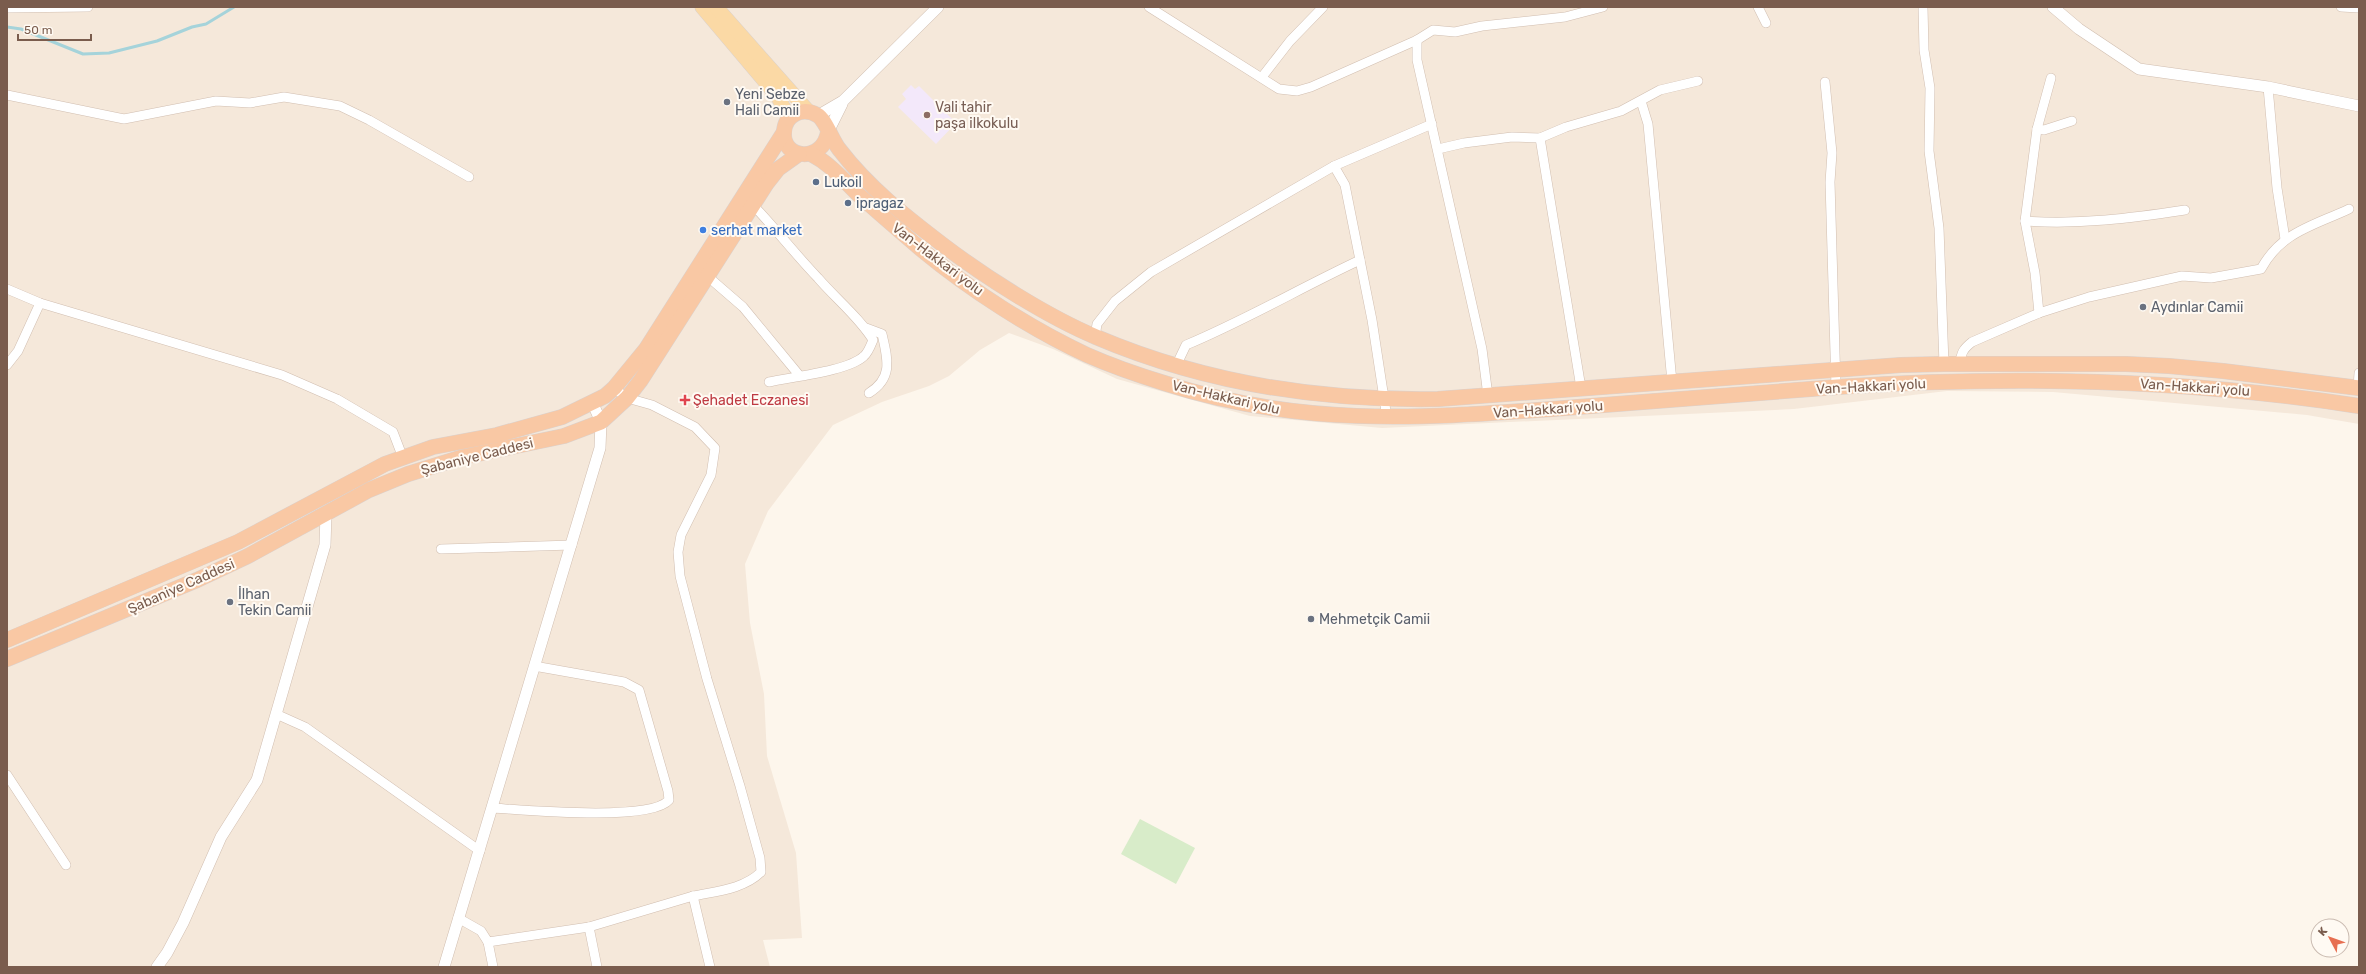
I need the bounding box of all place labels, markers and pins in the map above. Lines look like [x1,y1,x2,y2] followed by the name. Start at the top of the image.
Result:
[735,86,806,119] place label: Yeni Sebze Hali Camii
[722,97,732,107] marker: Yeni Sebze Hali Camii
[935,99,1019,132] place label: Vali tahir paşa ilkokulu
[922,110,932,120] marker: Vali tahir paşa ilkokulu
[824,174,862,191] place label: Lukoil
[811,177,821,187] marker: Lukoil
[856,195,904,212] place label: ipragaz
[843,198,853,208] marker: ipragaz
[711,222,803,239] place label: serhat market
[698,225,708,235] marker: serhat market
[2151,299,2243,316] place label: Aydınlar Camii
[2138,302,2148,312] marker: Aydınlar Camii
[693,392,809,409] place label: Şehadet Eczanesi
[680,395,690,405] marker: Şehadet Eczanesi
[238,586,311,619] place label: İlhan Tekin Camii
[225,597,235,607] marker: İlhan Tekin Camii
[1319,611,1430,628] place label: Mehmetçik Camii
[1306,614,1316,624] marker: Mehmetçik Camii

